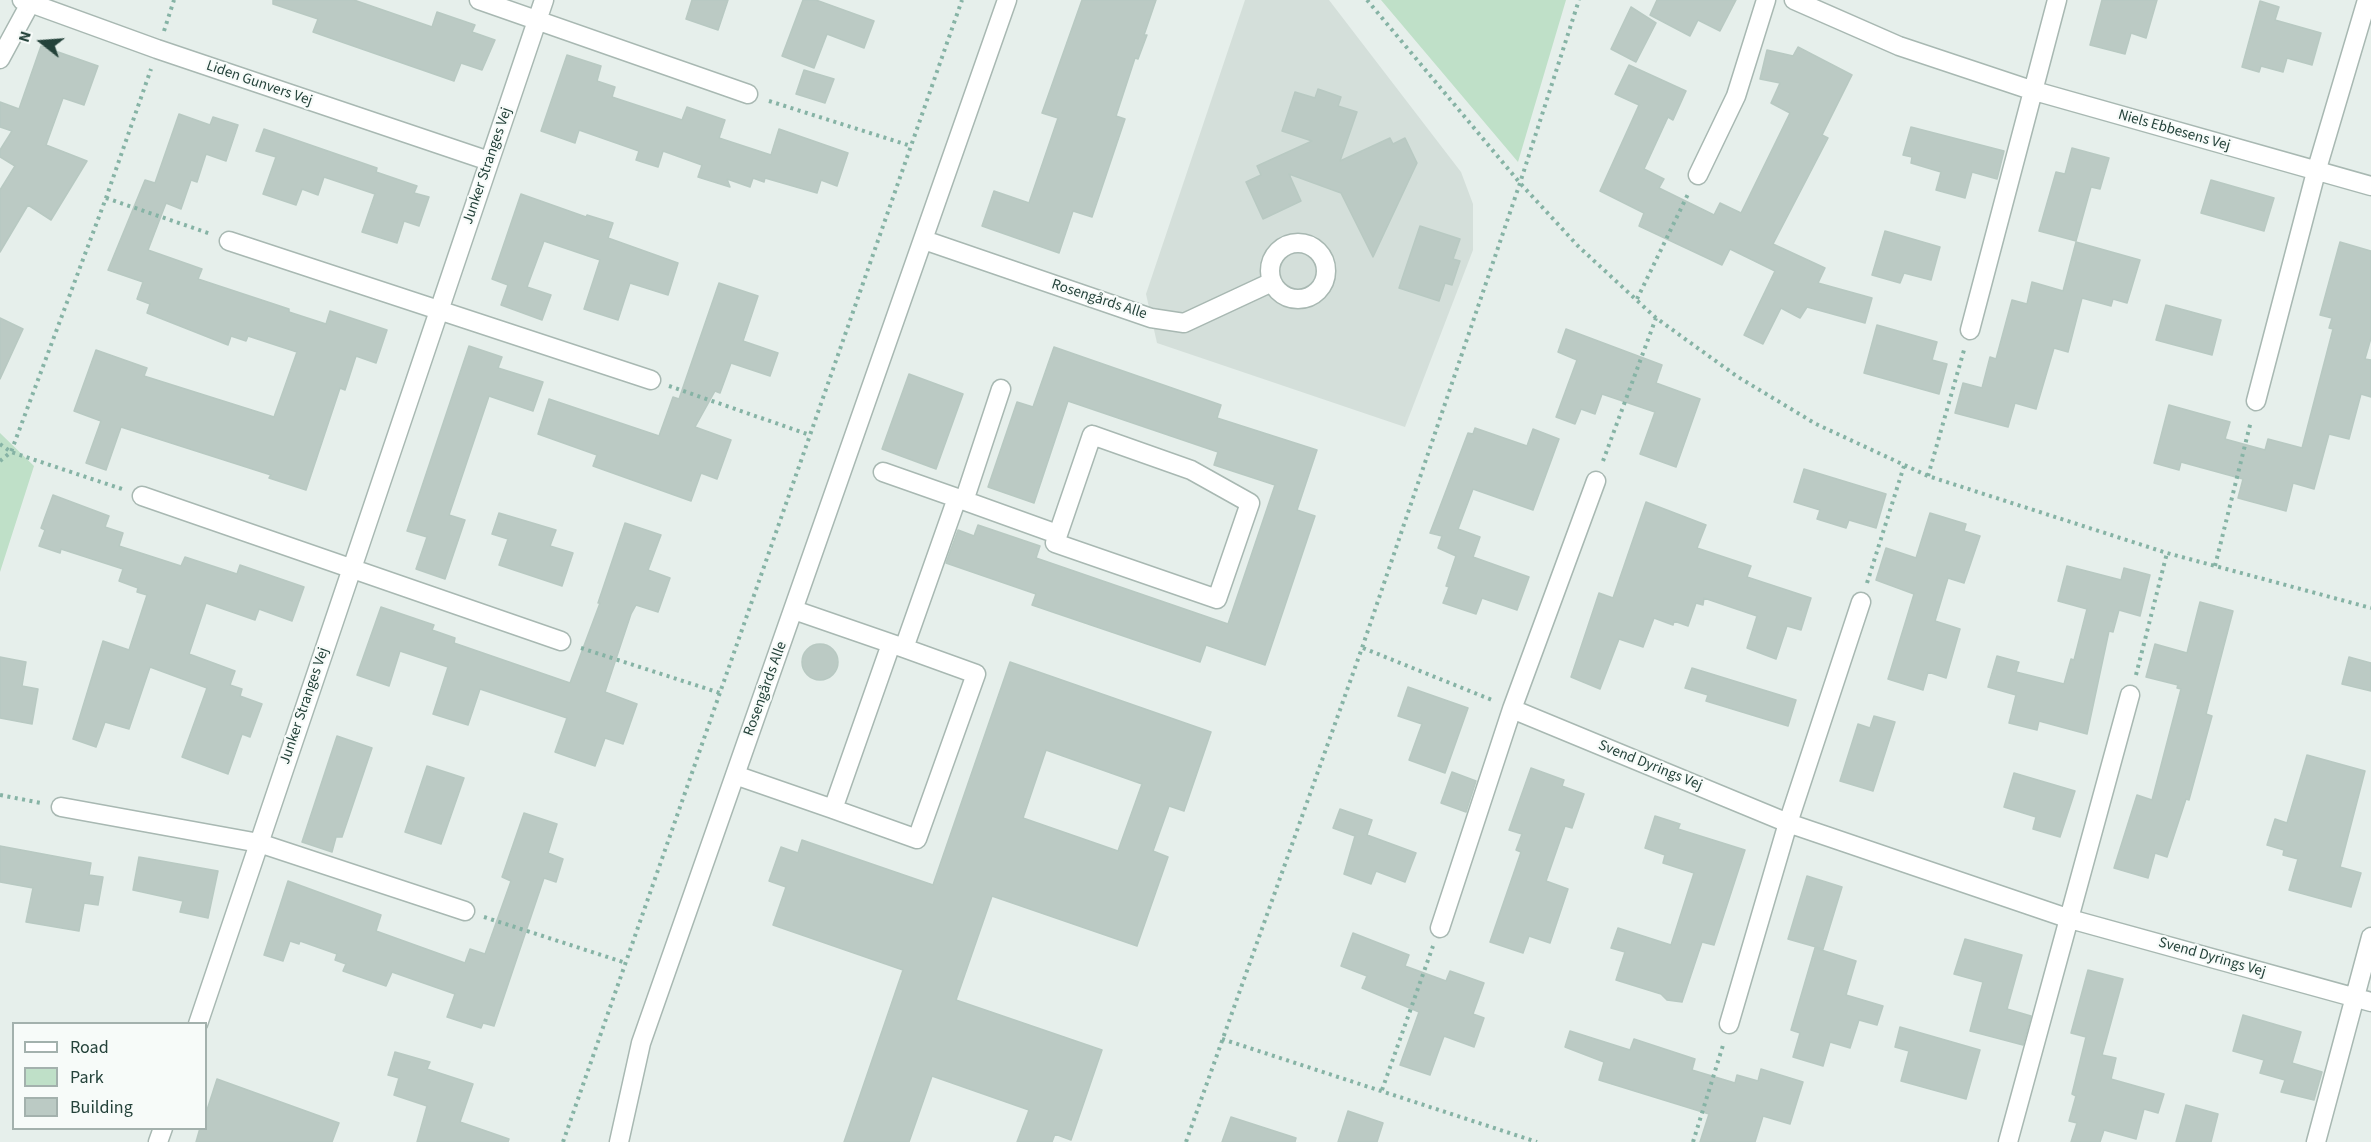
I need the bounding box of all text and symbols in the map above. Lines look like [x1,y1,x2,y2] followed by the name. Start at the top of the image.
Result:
[12,12,72,72] north arrow
[13,28,37,45] text: N
[204,57,314,111] street label: Liden Gunvers Vej
[460,105,516,227] street label: Junker Stranges Vej
[2116,106,2232,156] street label: Niels Ebbesens Vej
[1049,276,1149,324] street label: Rosengårds Alle
[741,639,791,739] street label: Rosengårds Alle
[277,645,333,767] street label: Junker Stranges Vej
[1595,737,1705,795] street label: Svend Dyrings Vej
[2156,934,2268,982] street label: Svend Dyrings Vej
[12,1022,207,1130] legend
[70,1035,109,1060] text: Road
[70,1065,104,1090] text: Park
[70,1095,133,1120] text: Building

